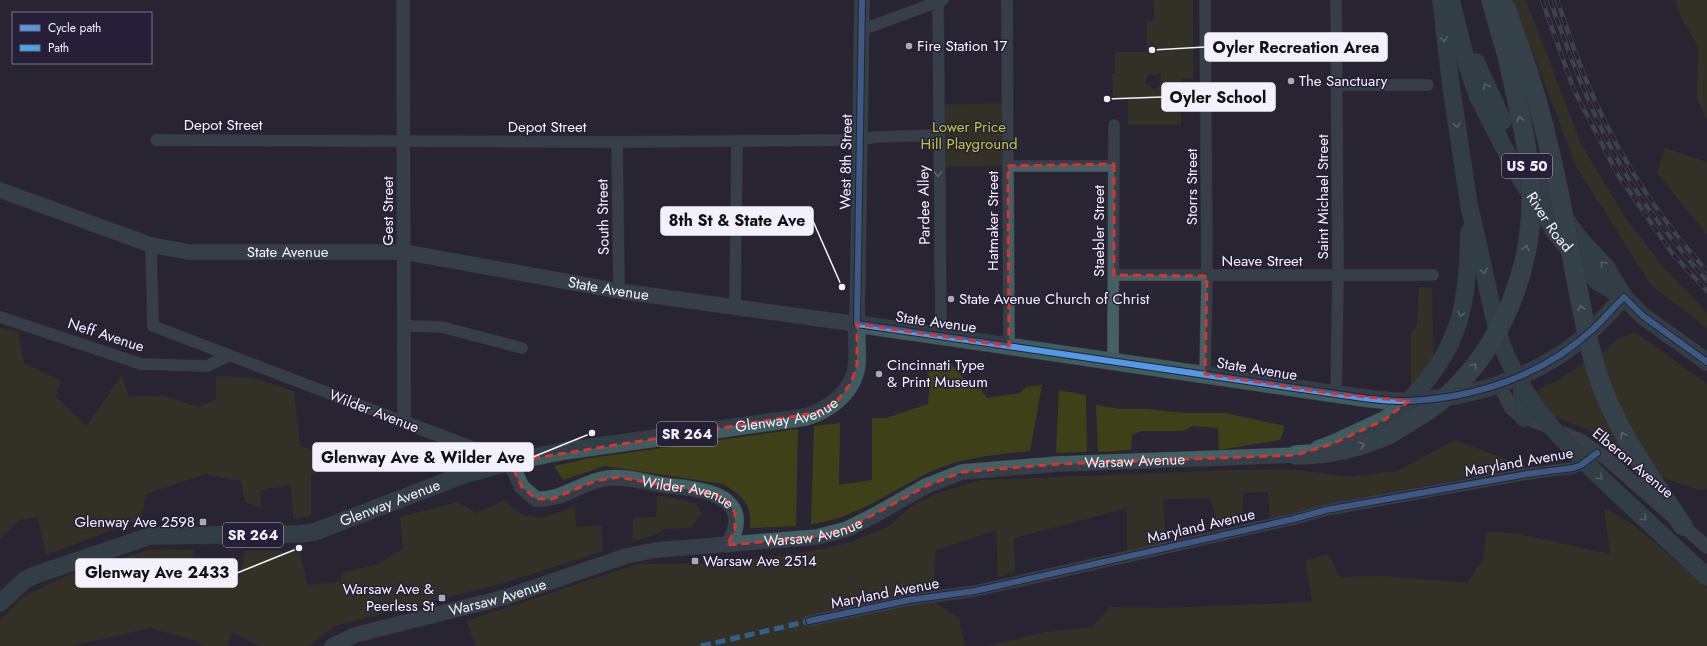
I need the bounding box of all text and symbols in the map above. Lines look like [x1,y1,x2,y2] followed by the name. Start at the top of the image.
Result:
[12,12,152,64] legend
[48,19,101,37] text: Cycle path
[1205,33,1387,61] callout: Oyler Recreation Area
[917,35,1007,57] place label: Fire Station 17
[1213,36,1379,59] text: Oyler Recreation Area
[1439,36,1448,42] one-way arrow
[48,39,69,57] text: Path
[904,41,914,51] marker: Fire Station 17
[1299,70,1388,92] place label: The Sanctuary
[1286,76,1296,86] marker: The Sanctuary
[1162,83,1275,111] callout: Oyler School
[1483,83,1491,90] one-way arrow
[1170,86,1266,109] text: Oyler School
[184,114,263,136] street label: Depot Street
[834,114,858,210] street label: West 8th Street
[508,116,587,138] street label: Depot Street
[920,116,1018,155] park label: Lower Price Hill Playground
[1517,116,1525,122] one-way arrow
[1452,122,1461,128] one-way arrow
[1312,134,1334,260] street label: Saint Michael Street
[1181,148,1203,225] street label: Storrs Street
[1502,154,1552,178] road number: US 50
[912,165,936,245] street label: Pardee Alley
[934,171,943,177] one-way arrow
[982,171,1004,271] street label: Hatmaker Street
[377,176,399,246] street label: Gest Street
[591,178,615,255] street label: South Street
[1088,185,1110,277] street label: Staebler Street
[1521,188,1578,257] street label: River Road
[661,207,813,235] callout: 8th St & State Ave
[669,209,805,232] text: 8th St & State Ave
[247,241,329,263] street label: State Avenue
[1522,245,1530,251] one-way arrow
[1222,250,1303,272] street label: Neave Street
[1600,262,1607,269] one-way arrow
[1480,268,1488,274] one-way arrow
[566,271,650,306] street label: State Avenue
[959,288,1150,310] place label: State Avenue Church of Christ
[946,294,956,304] marker: State Avenue Church of Christ
[894,305,978,339] street label: State Avenue
[1578,305,1586,311] one-way arrow
[1458,311,1466,317] one-way arrow
[65,312,147,358] street label: Neff Avenue
[1215,352,1299,386] street label: State Avenue
[887,354,988,393] place label: Cincinnati Type & Print Museum
[1470,363,1477,370] one-way arrow
[874,369,884,379] marker: Cincinnati Type & Print Museum
[326,384,422,438] street label: Wilder Avenue
[734,392,843,438] street label: Glenway Avenue
[657,422,717,446] road number: SR 264
[1588,422,1679,504] street label: Elberon Avenue
[1621,432,1628,439] one-way arrow
[1358,442,1365,450] one-way arrow
[1463,442,1575,482] street label: Maryland Avenue
[313,443,533,471] callout: Glenway Ave & Wilder Ave
[321,446,525,469] text: Glenway Ave & Wilder Ave
[1084,448,1186,474] street label: Warsaw Avenue
[639,470,739,514] street label: Wilder Avenue
[1595,472,1602,479] one-way arrow
[337,474,444,532] street label: Glenway Avenue
[1145,503,1257,549] street label: Maryland Avenue
[74,511,195,533] place label: Glenway Ave 2598
[763,512,867,552] street label: Warsaw Avenue
[1639,513,1646,520] one-way arrow
[198,517,208,527] marker: Glenway Ave 2598
[223,523,283,547] road number: SR 264
[703,550,817,572] place label: Warsaw Ave 2514
[690,556,700,566] marker: Warsaw Ave 2514
[76,559,237,587] callout: Glenway Ave 2433
[85,561,229,584] text: Glenway Ave 2433
[829,572,941,614] street label: Maryland Avenue
[447,573,550,622] street label: Warsaw Avenue
[343,578,434,617] place label: Warsaw Ave & Peerless St
[437,593,447,603] marker: Warsaw Ave & Peerless St

